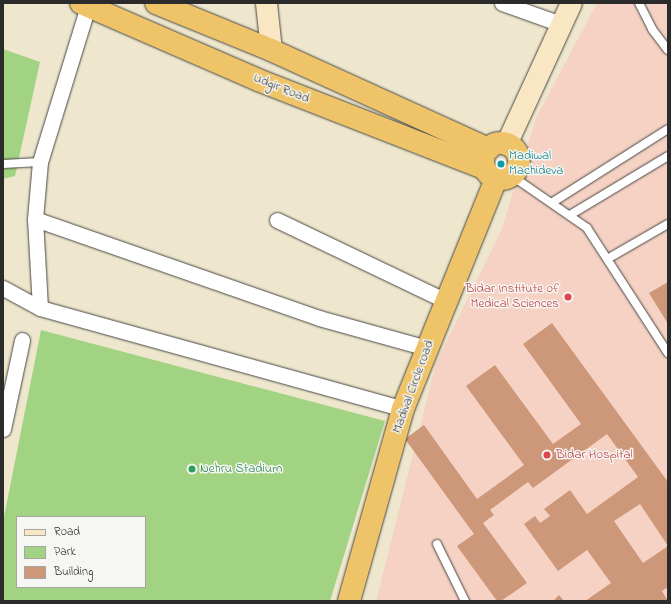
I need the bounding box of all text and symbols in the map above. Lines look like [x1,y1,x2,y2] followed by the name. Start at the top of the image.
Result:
[251,71,311,107] street label: Udgir Road
[509,149,563,180] place label: Madiwal Machideva
[496,159,506,169] marker: Madiwal Machideva
[466,282,559,313] place label: Bidar Institute of Medical Sciences
[562,291,574,303] marker: Bidar Institute of Medical Sciences
[390,338,438,436] street label: Madival Circle road
[556,447,633,463] place label: Bidar Hospital
[541,449,553,461] marker: Bidar Hospital
[200,461,282,477] place label: Nehru Stadium
[187,464,197,474] marker: Nehru Stadium
[16,516,146,588] legend
[54,523,80,541] text: Road
[54,543,76,561] text: Park
[54,563,93,581] text: Building

